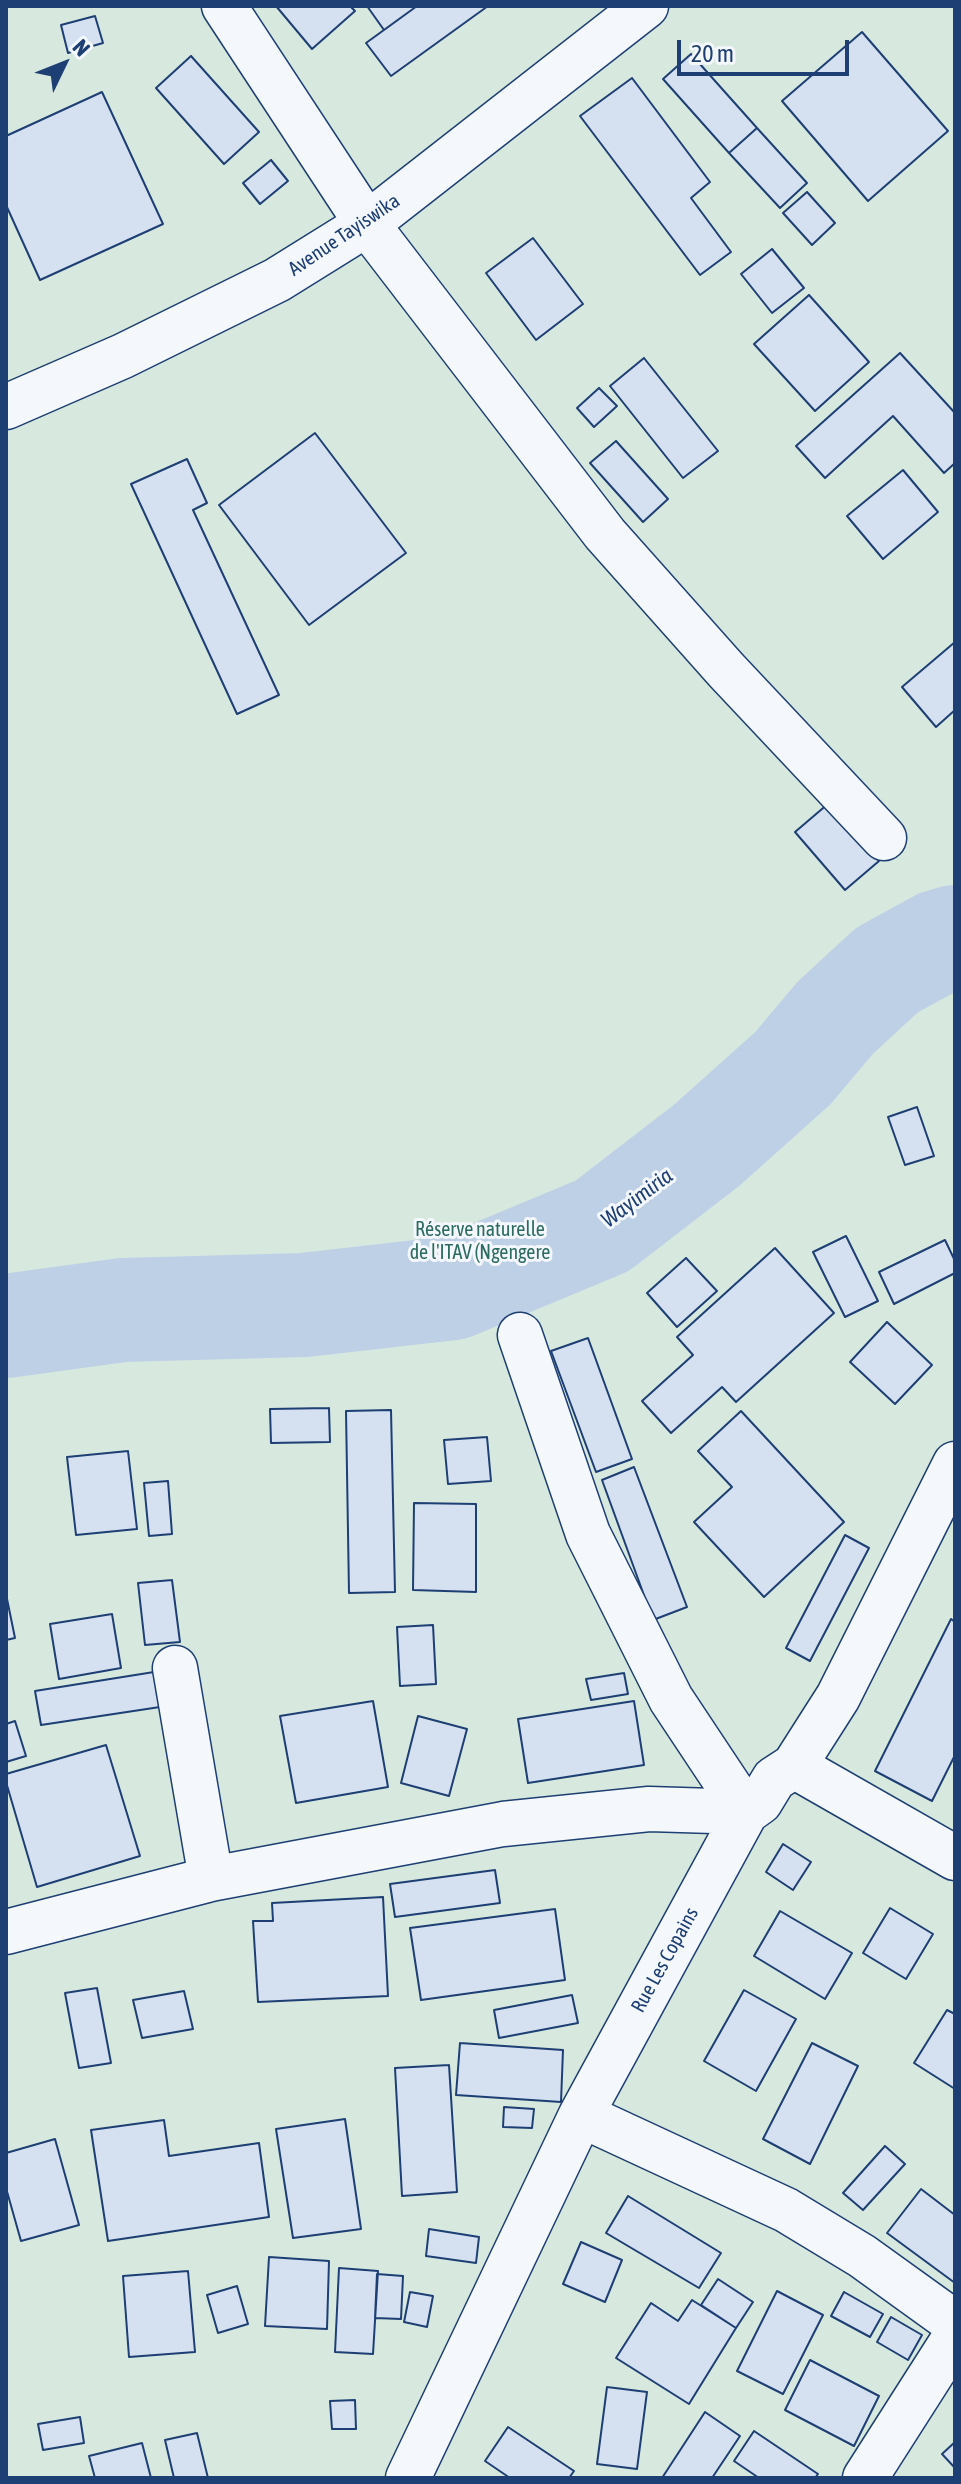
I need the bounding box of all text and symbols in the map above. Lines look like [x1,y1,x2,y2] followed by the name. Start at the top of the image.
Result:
[24,24,104,104] north arrow
[681,24,853,74] scale bar
[68,34,95,61] text: N
[691,40,734,67] text: 20 m
[284,189,404,281] street label: Avenue Tayiswika
[596,1163,678,1233] water label: Wayimiria
[410,1218,550,1265] park label: Réserve naturelle de l'ITAV (Ngengere
[626,1903,704,2017] street label: Rue Les Copains

